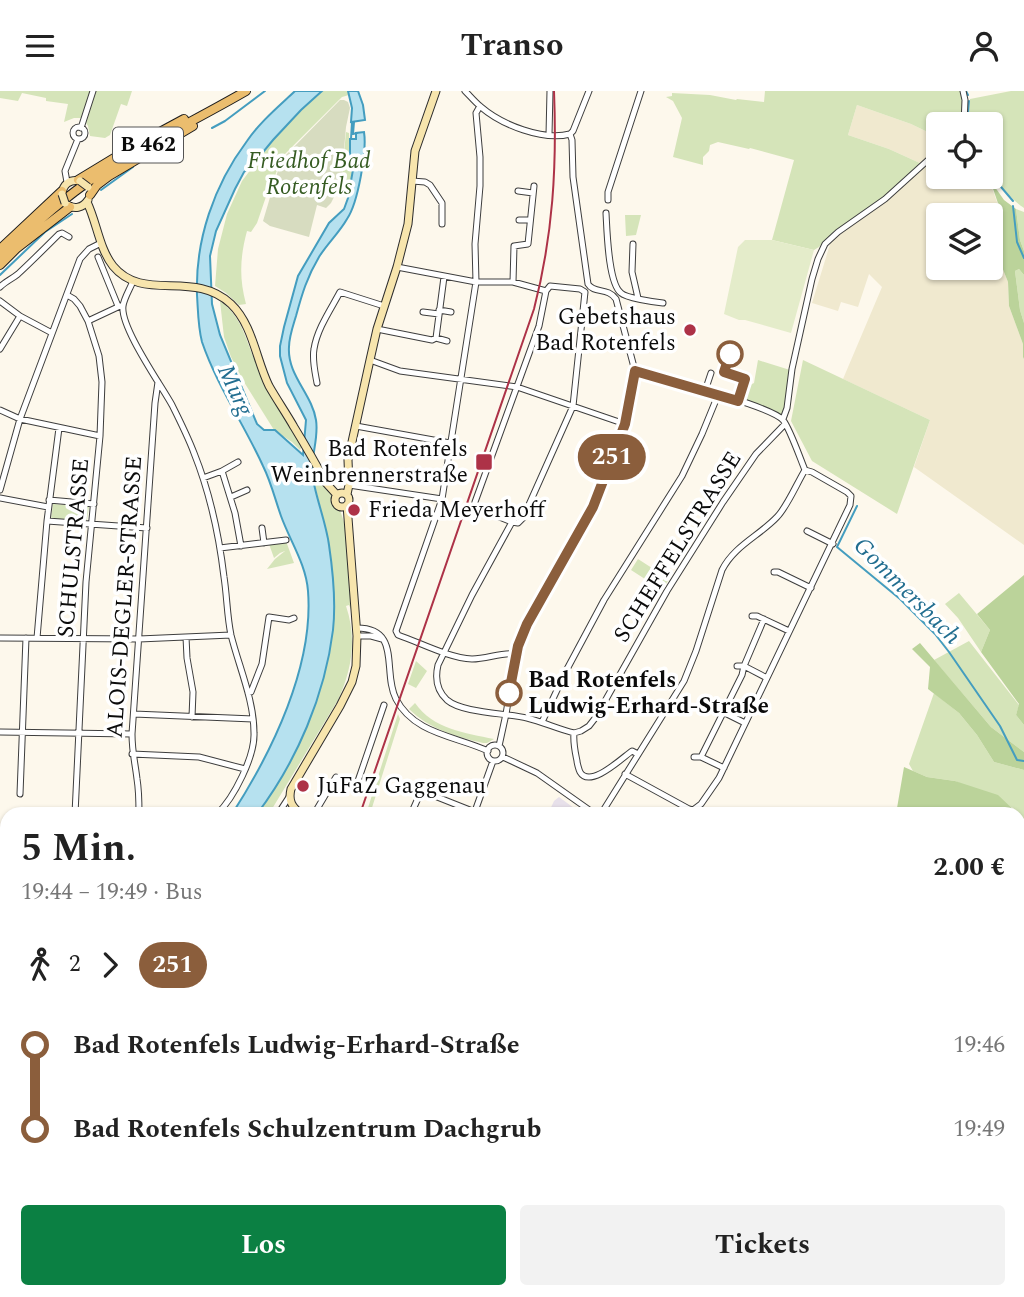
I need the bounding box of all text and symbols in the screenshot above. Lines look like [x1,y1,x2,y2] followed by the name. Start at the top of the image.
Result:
[460,21,564,70] text: Transo
[21,27,59,65] icon: menu
[965,27,1003,65] icon: person
[926,112,1003,280] map controls
[926,112,1003,189] button: locate
[113,127,183,163] road number: B 462
[247,144,371,205] park label: Friedhof Bad Rotenfels
[926,203,1003,280] button: layers
[535,300,676,361] place label: Gebetshaus Bad Rotenfels
[682,322,698,338] marker: Gebetshaus Bad Rotenfels
[717,341,743,367] unlabelled marker
[208,358,263,423] water label: Murg
[271,432,468,493] place label: Bad Rotenfels Weinbrennerstraße
[572,434,652,480] line badge: 251
[592,439,632,475] text: 251
[605,444,751,650] street label: SCHEFFELSTRASSE
[474,452,494,472] marker: Bad Rotenfels Weinbrennerstraße
[98,455,152,739] street label: ALOIS-DEGLER-STRASSE
[49,457,99,639] street label: SCHULSTRASSE
[368,493,547,528] place label: Frieda Meyerhoff
[346,502,362,518] marker: Frieda Meyerhoff
[845,529,969,653] water label: Gommersbach
[528,663,769,724] place label: Bad Rotenfels Ludwig-Erhard-Straße
[496,680,522,706] marker: Bad Rotenfels Ludwig-Erhard-Straße
[317,769,486,804] place label: JuFaZ Gaggenau
[295,778,311,794] marker: JuFaZ Gaggenau
[21,820,136,878] text: 5 Min.
[933,847,1005,887] text: 2.00 €
[21,875,203,910] text: 19:44 – 19:49 · Bus
[21,946,59,984] icon: walk
[91,946,129,984] icon: forward
[69,947,81,982] text: 2
[153,947,193,983] text: 251
[73,1025,520,1065] text: Bad Rotenfels Ludwig-Erhard-Straße
[953,1028,1005,1063] text: 19:46
[73,1109,541,1149] text: Bad Rotenfels Schulzentrum Dachgrub
[953,1112,1005,1147] text: 19:49
[21,1205,506,1285] button: Los
[520,1205,1005,1285] button: Tickets

